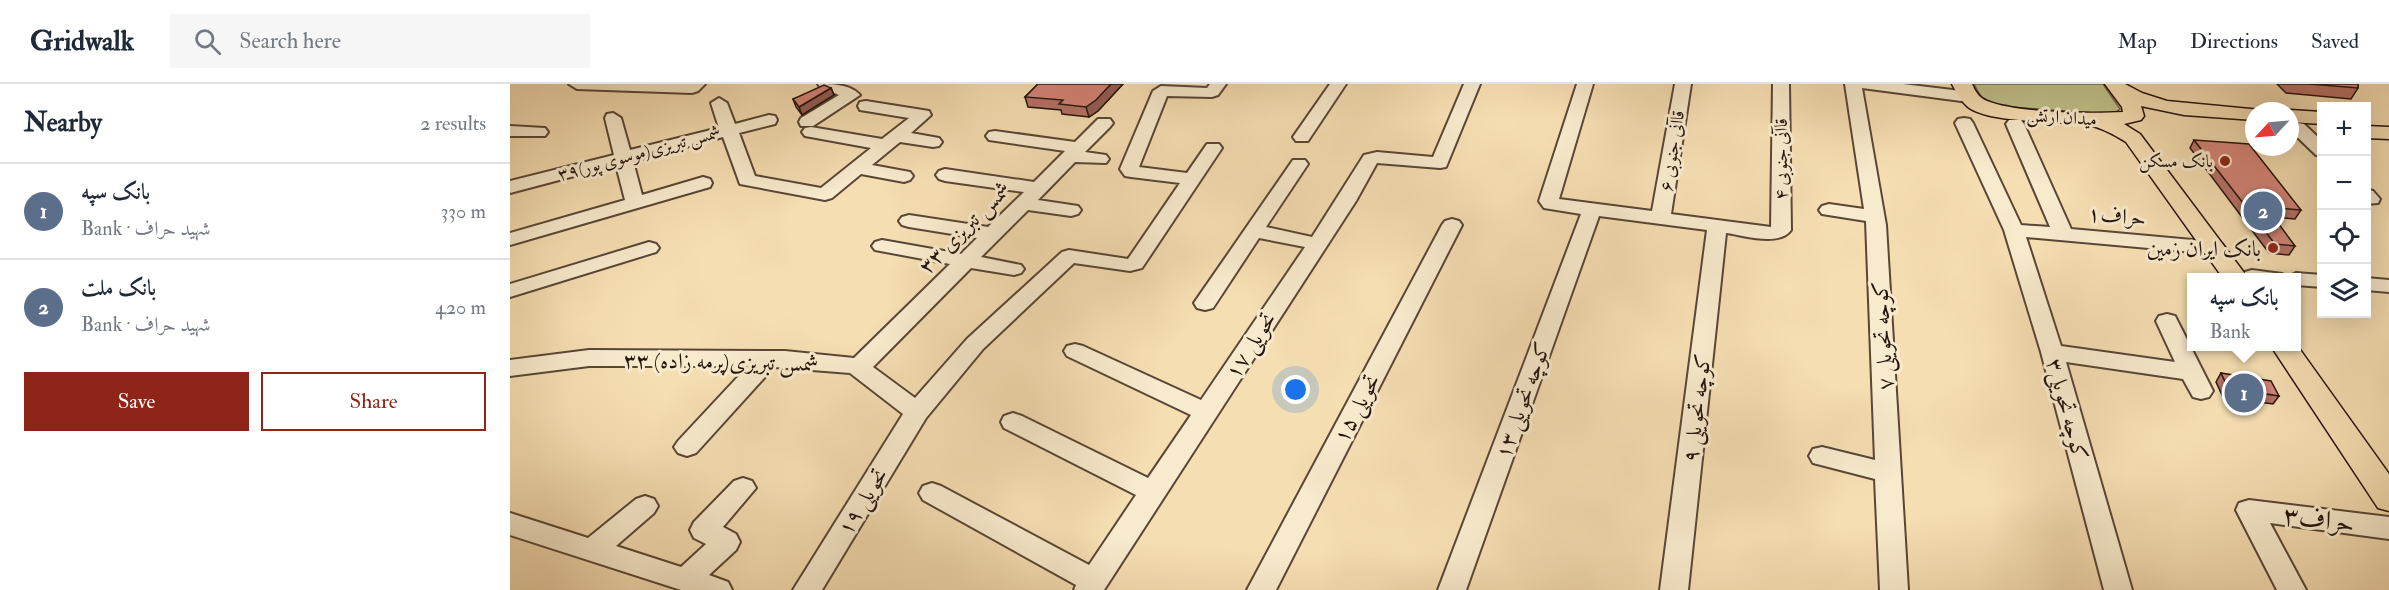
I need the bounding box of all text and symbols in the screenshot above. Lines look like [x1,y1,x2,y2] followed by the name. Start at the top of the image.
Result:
[170,14,590,68] search box
[30,24,134,59] text: Gridwalk
[191,25,224,58] icon: search
[239,27,341,55] text: Search here
[2117,28,2157,55] text: Map
[2190,28,2278,55] text: Directions
[2311,28,2359,55] text: Saved
[2245,102,2299,156] north arrow
[2317,102,2371,318] map controls
[2317,102,2371,156] button: +
[2026,104,2098,131] street label: میدان ارتش
[24,107,102,139] text: Nearby
[1655,109,1691,193] street label: قاآنی جنوبی ۶
[420,111,486,136] text: 2 results
[1770,118,1794,200] street label: قاآنی جنوبی ۴
[555,121,723,187] street label: شمس تبریزی(موسوی پور)۳۹
[2139,150,2213,173] place label: بانک مسکن
[2218,154,2232,168] marker: بانک مسکن
[2317,156,2371,210] button: −
[913,176,1018,281] street label: شمس تبریزی ۳۳
[81,178,150,206] text: بانک سپه
[2244,188,2282,234] pin: 2
[40,199,47,224] text: 1
[441,199,486,224] text: 330 m
[2087,199,2147,232] street label: حراف۱
[2317,210,2371,264] button: locate
[81,216,211,241] text: Bank · شهید حراف
[2147,235,2261,263] place label: بانک ایران زمین
[2266,241,2280,255] marker: بانک ایران زمین
[2317,264,2371,318] button: layers
[2187,273,2301,351] popup
[81,274,156,302] text: بانک ملت
[1866,281,1902,391] street label: کوچه تحویلی ۷
[2209,284,2279,312] text: بانک سپه
[38,295,49,320] text: 2
[435,295,486,320] text: 420 m
[1219,307,1284,385] street label: تحویلی ۱۷
[81,312,211,337] text: Bank · شهید حراف
[2209,319,2251,344] text: Bank
[1489,338,1559,463] street label: کوچه تحویلی ۱۳
[623,346,819,379] street label: ۳۳ شمس تبریزی(پرمه زاده)
[1676,352,1720,464] street label: کوچه تحویلی ۹
[2038,355,2094,464] street label: کوچه تحویلی۳
[1327,369,1388,448] street label: تحویلی ۱۵
[2224,370,2264,416] pin: 1
[24,372,249,431] button: Save
[261,372,486,431] button: Share
[1281,375,1310,404] your location
[831,463,896,541] street label: تحویلی ۱۹
[2281,499,2357,540] street label: ۳حراف

